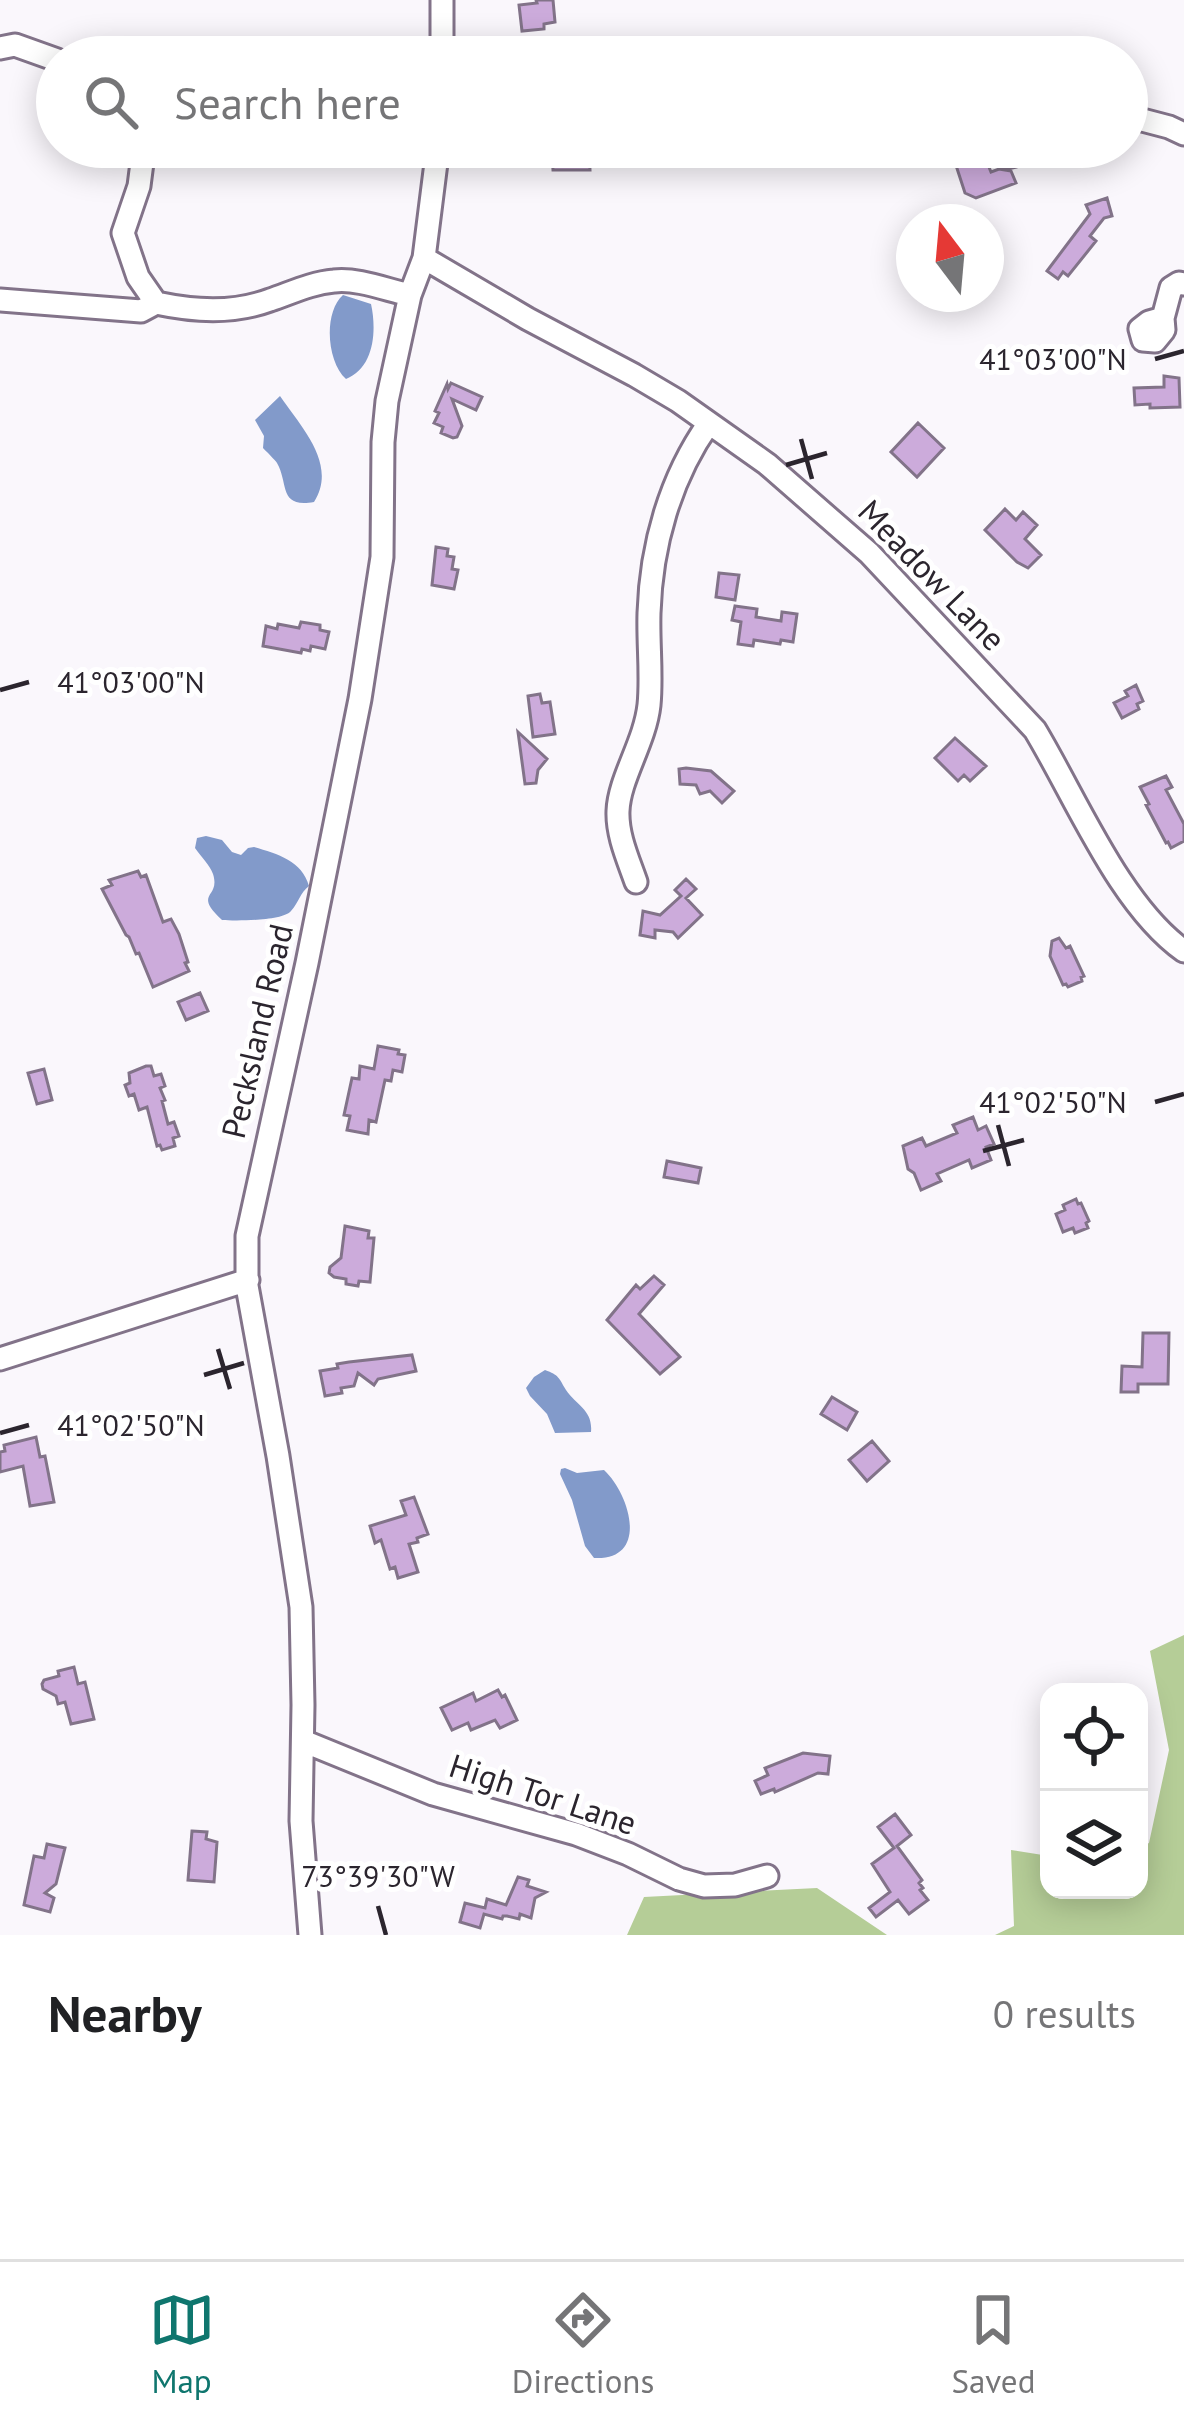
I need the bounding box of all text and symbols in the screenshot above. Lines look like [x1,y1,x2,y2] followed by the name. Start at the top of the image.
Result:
[36,36,1148,168] search box
[78,69,144,135] icon: search
[174,73,401,131] text: Search here
[896,204,1004,312] north arrow
[979,339,1127,378] text: 41°03'00"N
[849,490,1015,659] street label: Meadow Lane
[57,662,205,701] text: 41°03'00"N
[211,919,302,1142] street label: Pecksland Road
[979,1082,1127,1121] text: 41°02'50"N
[57,1405,205,1444] text: 41°02'50"N
[1040,1683,1148,1899] map controls
[1040,1683,1148,1791] button: locate
[444,1743,642,1844] street label: High Tor Lane
[1040,1791,1148,1899] button: layers
[301,1856,455,1895] text: 73°39'30"W
[48,1980,202,2046] text: Nearby
[993,1988,1136,2039] text: 0 results
[149,2287,215,2402] tab: Map
[512,2287,654,2402] tab: Directions
[951,2287,1035,2402] tab: Saved

